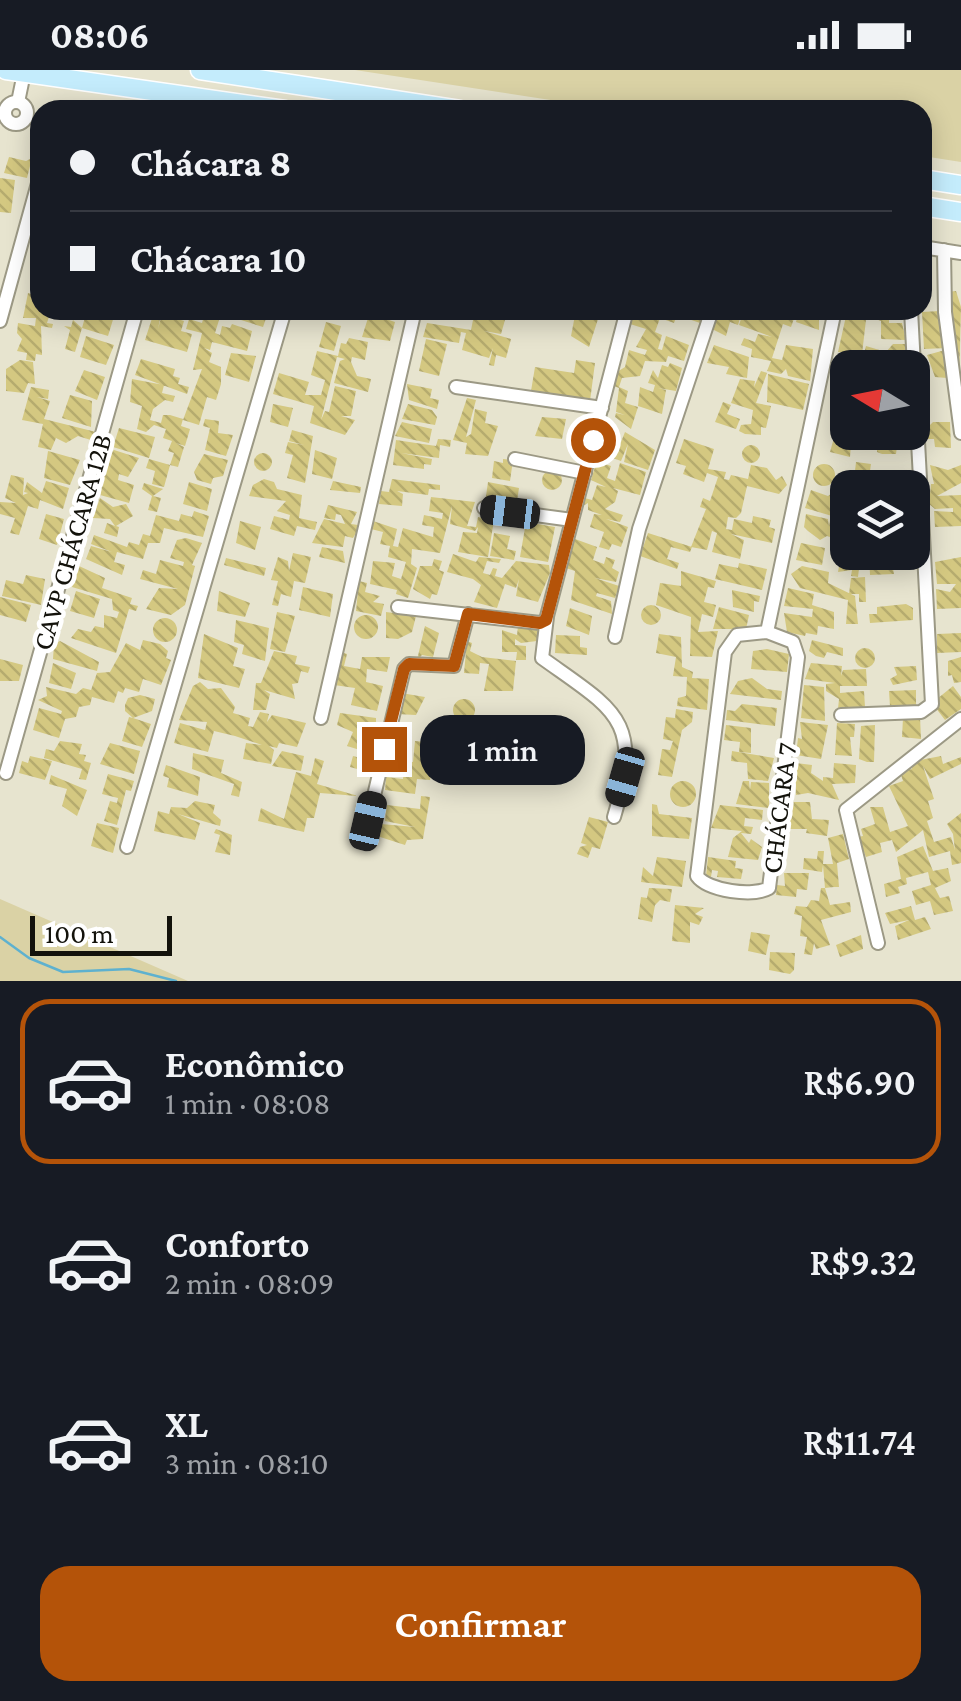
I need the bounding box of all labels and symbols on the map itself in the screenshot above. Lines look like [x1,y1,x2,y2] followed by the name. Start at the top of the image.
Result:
[830,350,930,450] north arrow
[571,418,616,463] route start
[26,430,118,654] street label: CAVP CHÁCARA 12B
[478,493,542,531] car
[419,714,584,784] callout: 1 min
[362,727,407,772] route end
[756,741,802,875] street label: CHÁCARA 7
[602,744,648,810] car
[347,788,389,854] car
[30,911,172,956] scale bar

